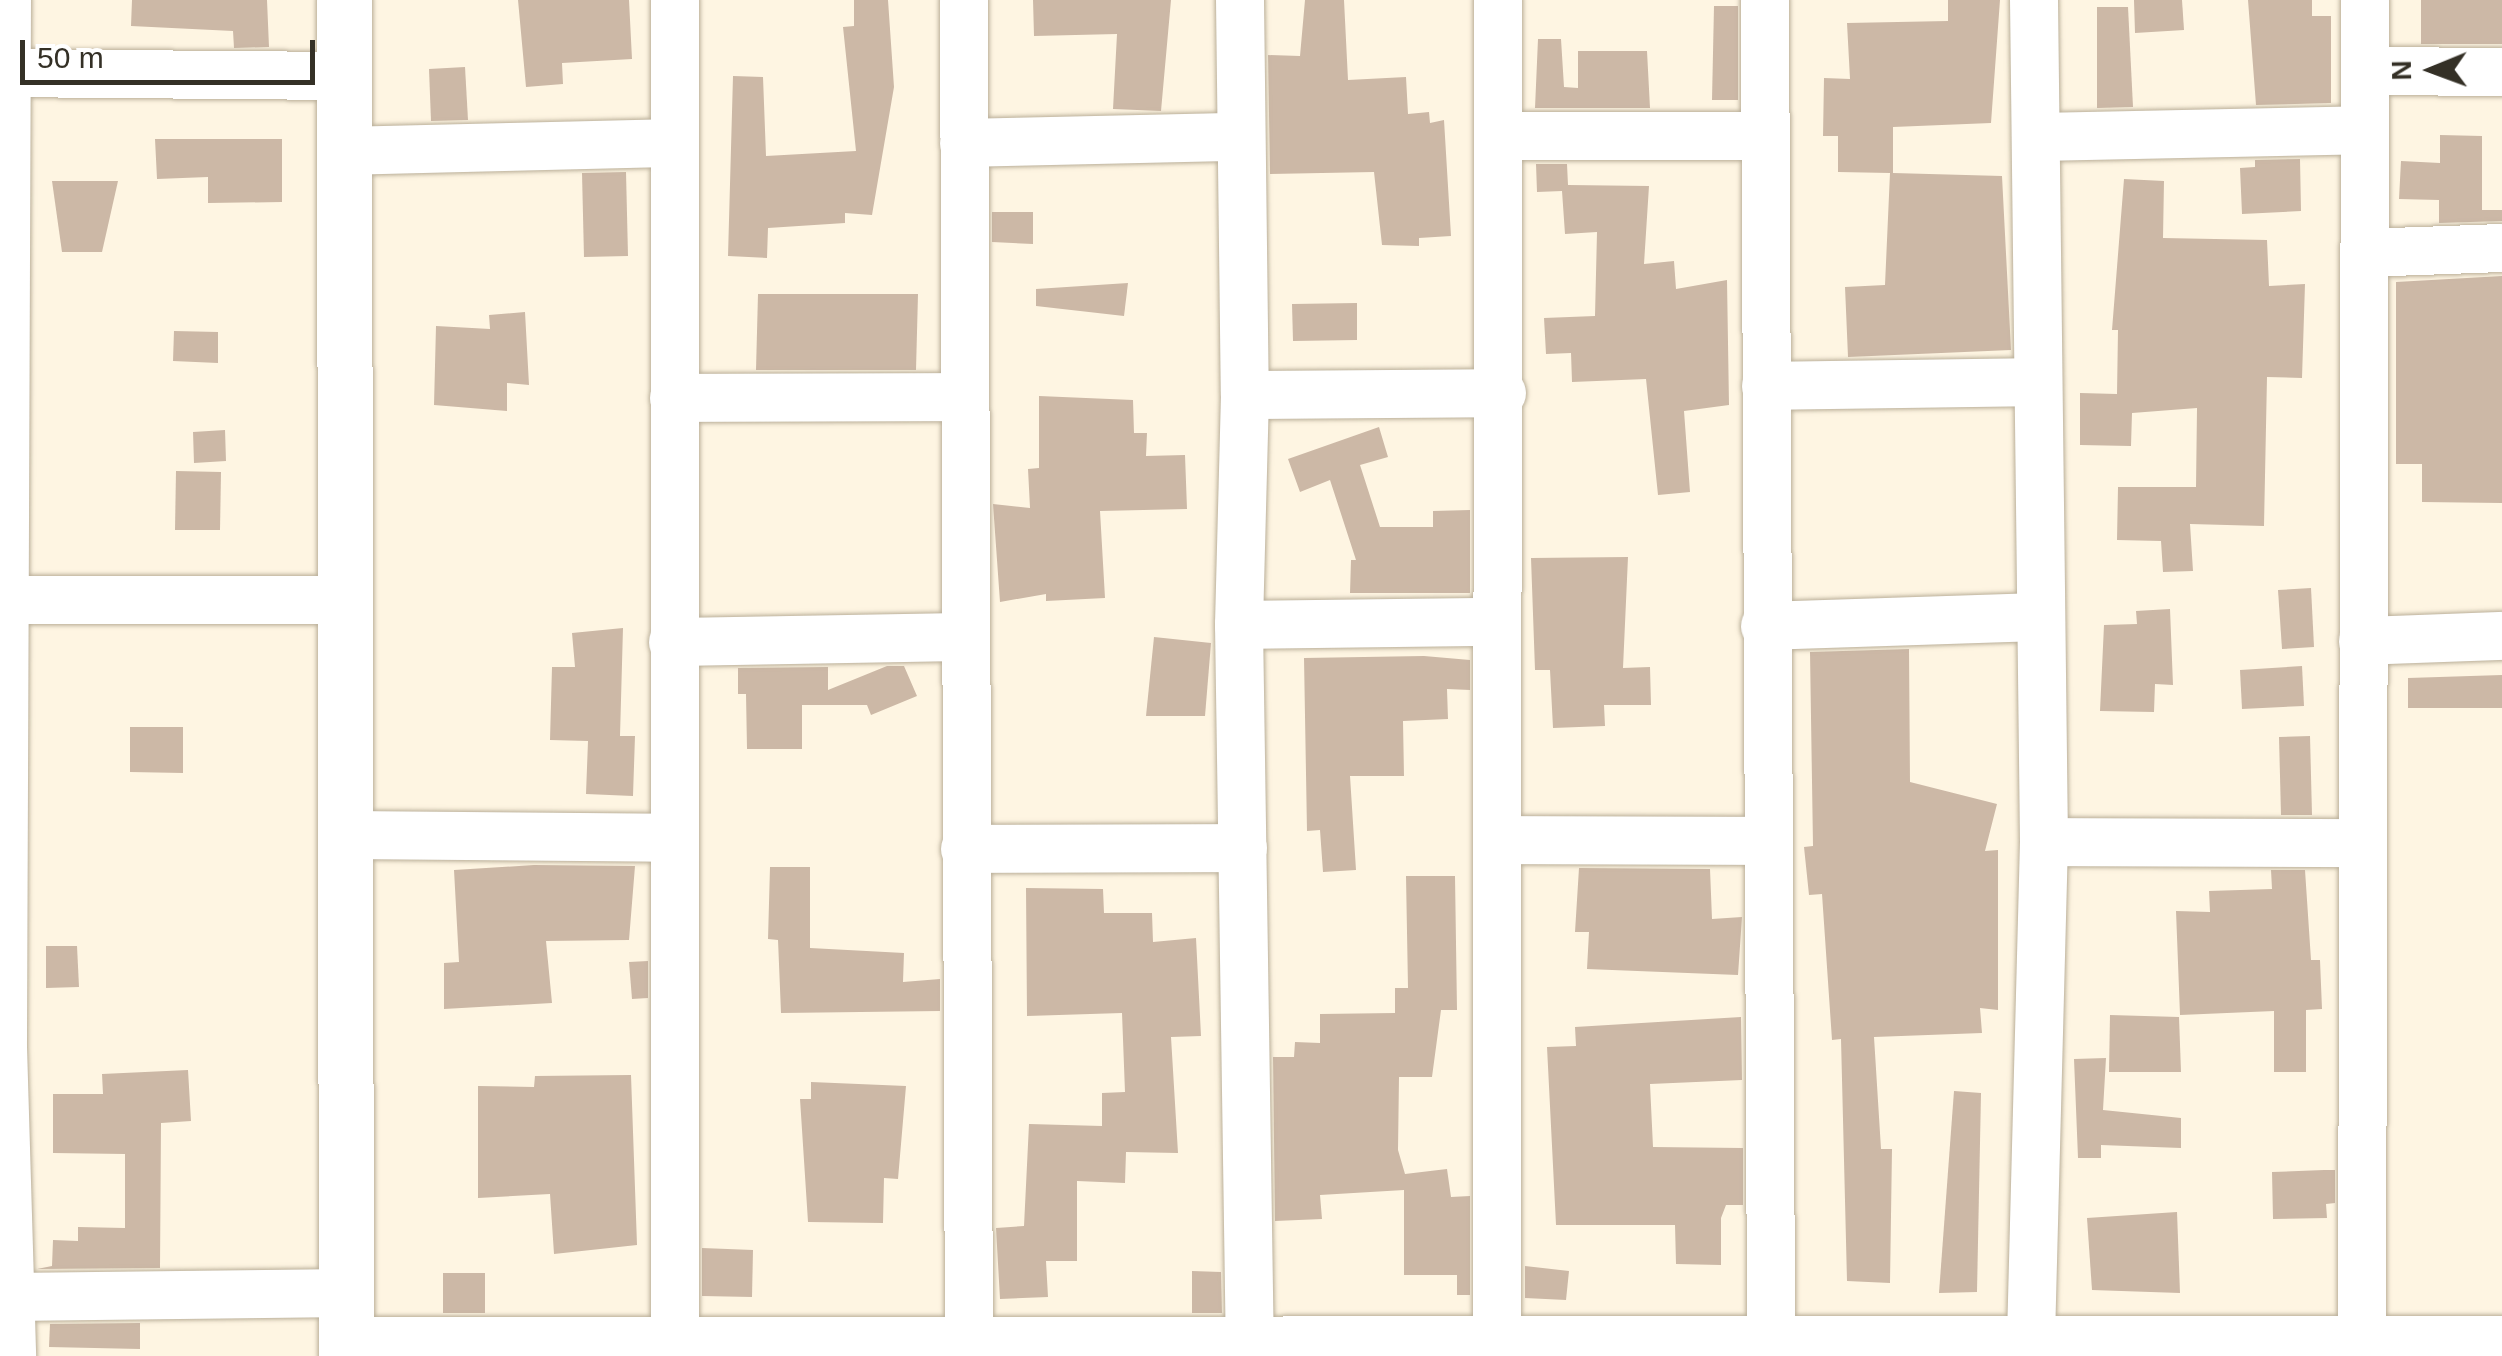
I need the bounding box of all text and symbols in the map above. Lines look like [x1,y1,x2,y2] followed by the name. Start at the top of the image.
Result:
[25,20,320,82] scale bar
[2382,20,2482,120] north arrow
[37,41,104,74] text: 50 m
[2386,60,2417,81] text: N

